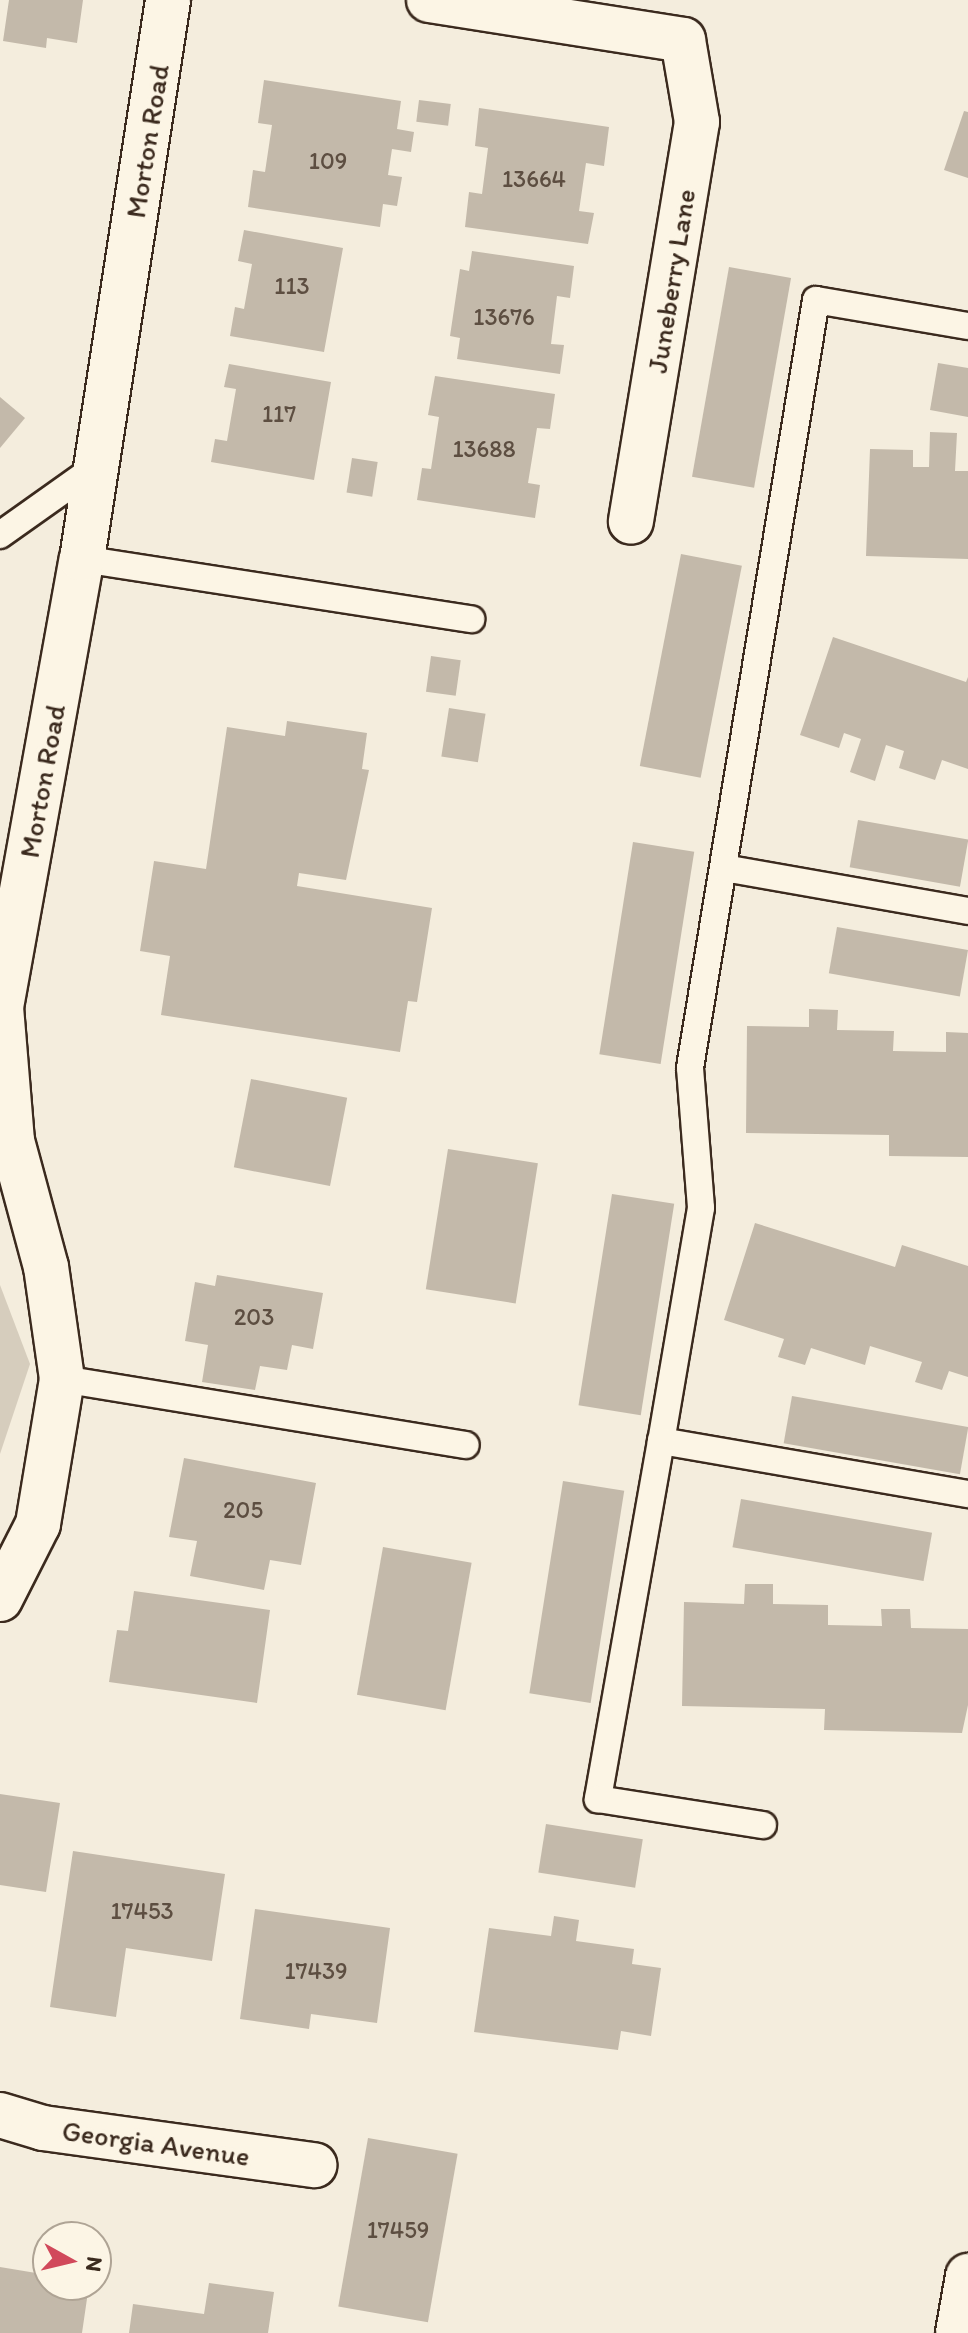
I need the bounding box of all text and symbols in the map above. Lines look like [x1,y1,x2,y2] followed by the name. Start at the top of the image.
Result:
[118,62,176,220] street label: Morton Road
[309,147,347,175] house number: 109
[502,165,566,193] house number: 13664
[640,187,702,375] street label: Juneberry Lane
[274,272,310,300] house number: 113
[473,303,535,331] house number: 13676
[262,400,296,428] house number: 117
[452,435,516,463] house number: 13688
[12,702,72,860] street label: Morton Road
[234,1303,274,1331] house number: 203
[223,1496,263,1524] house number: 205
[110,1897,174,1925] house number: 17453
[284,1957,348,1985] house number: 17439
[61,2113,251,2173] street label: Georgia Avenue
[367,2216,429,2244] house number: 17459
[32,2221,112,2301] north arrow
[80,2255,109,2273] text: N

